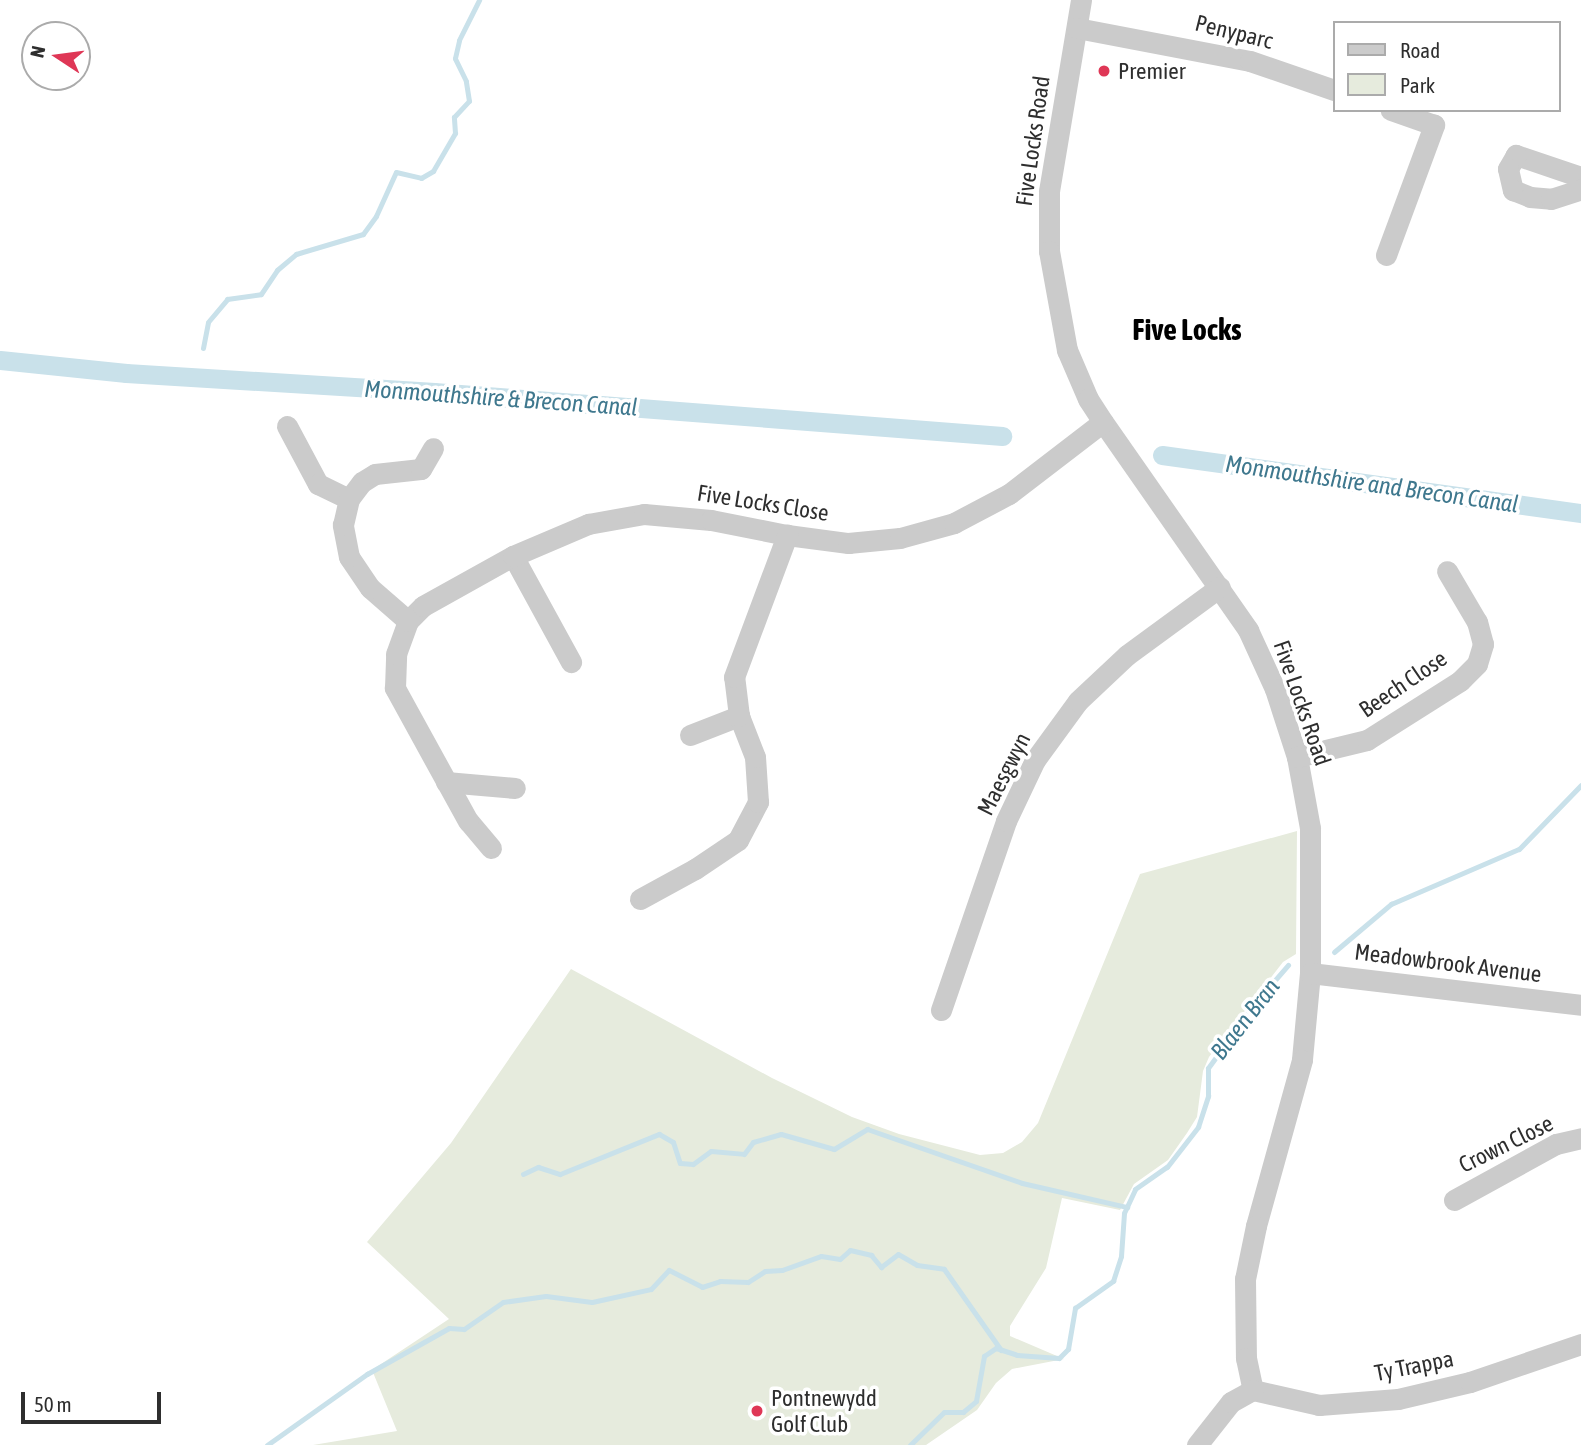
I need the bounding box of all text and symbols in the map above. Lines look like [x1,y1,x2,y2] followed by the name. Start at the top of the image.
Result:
[1192,9,1276,55] street label: Penyparc
[21,21,91,91] north arrow
[1332,21,1560,112] legend
[1400,38,1440,62] text: Road
[26,44,49,60] text: N
[1118,57,1186,85] place label: Premier
[1096,63,1112,79] marker: Premier
[1400,73,1435,97] text: Park
[1010,74,1056,208] street label: Five Locks Road
[1132,311,1242,347] district label: Five Locks
[363,374,639,422] water label: Monmouthshire & Brecon Canal
[1224,449,1520,519] water label: Monmouthshire and Brecon Canal
[695,479,831,527] street label: Five Locks Close
[1268,637,1336,769] street label: Five Locks Road
[1354,645,1452,723] street label: Beech Close
[972,728,1036,820] street label: Maesgwyn
[1353,938,1543,988] street label: Meadowbrook Avenue
[1204,973,1286,1065] water label: Blaen Bran
[1454,1109,1558,1179] street label: Crown Close
[1372,1345,1456,1387] street label: Ty Trappa
[24,1378,164,1422] scale bar
[771,1384,877,1438] place label: Pontnewydd Golf Club
[34,1392,72,1416] text: 50 m
[749,1403,765,1419] marker: Pontnewydd Golf Club

